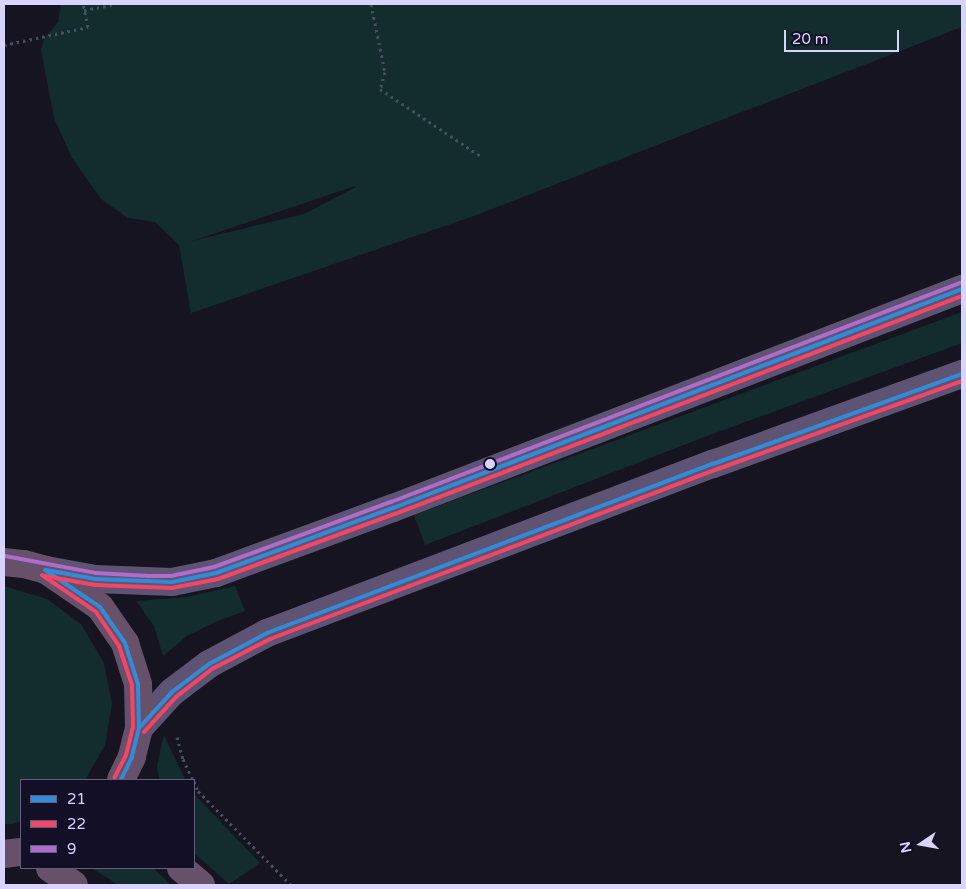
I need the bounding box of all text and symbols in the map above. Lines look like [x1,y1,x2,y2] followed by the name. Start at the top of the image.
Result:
[786,20,901,52] scale bar
[792,30,829,48] text: 20 m
[485,459,495,469] unlabelled marker
[20,779,195,869] legend
[67,790,86,808] text: 21
[67,815,86,833] text: 22
[896,819,946,869] north arrow
[67,840,76,858] text: 9
[896,840,915,854] text: N

